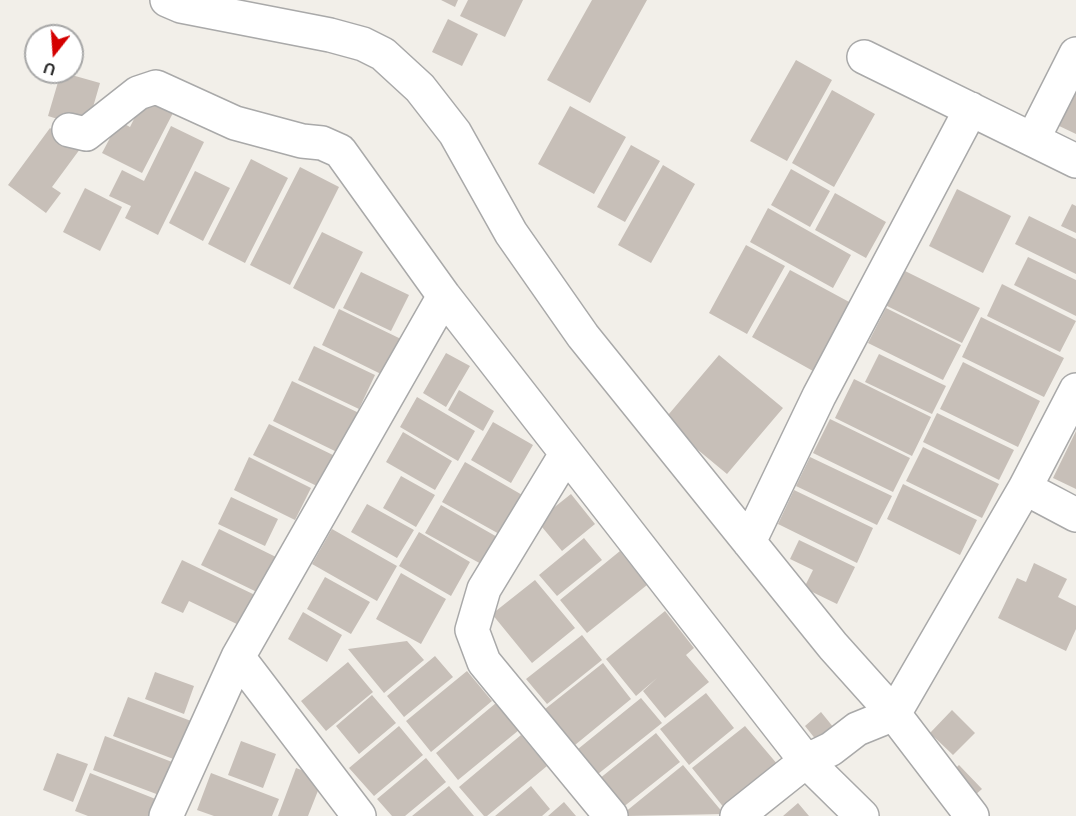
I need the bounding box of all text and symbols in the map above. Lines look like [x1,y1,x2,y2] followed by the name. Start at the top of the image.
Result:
[24,24,84,84] north arrow
[41,59,58,81] text: U

